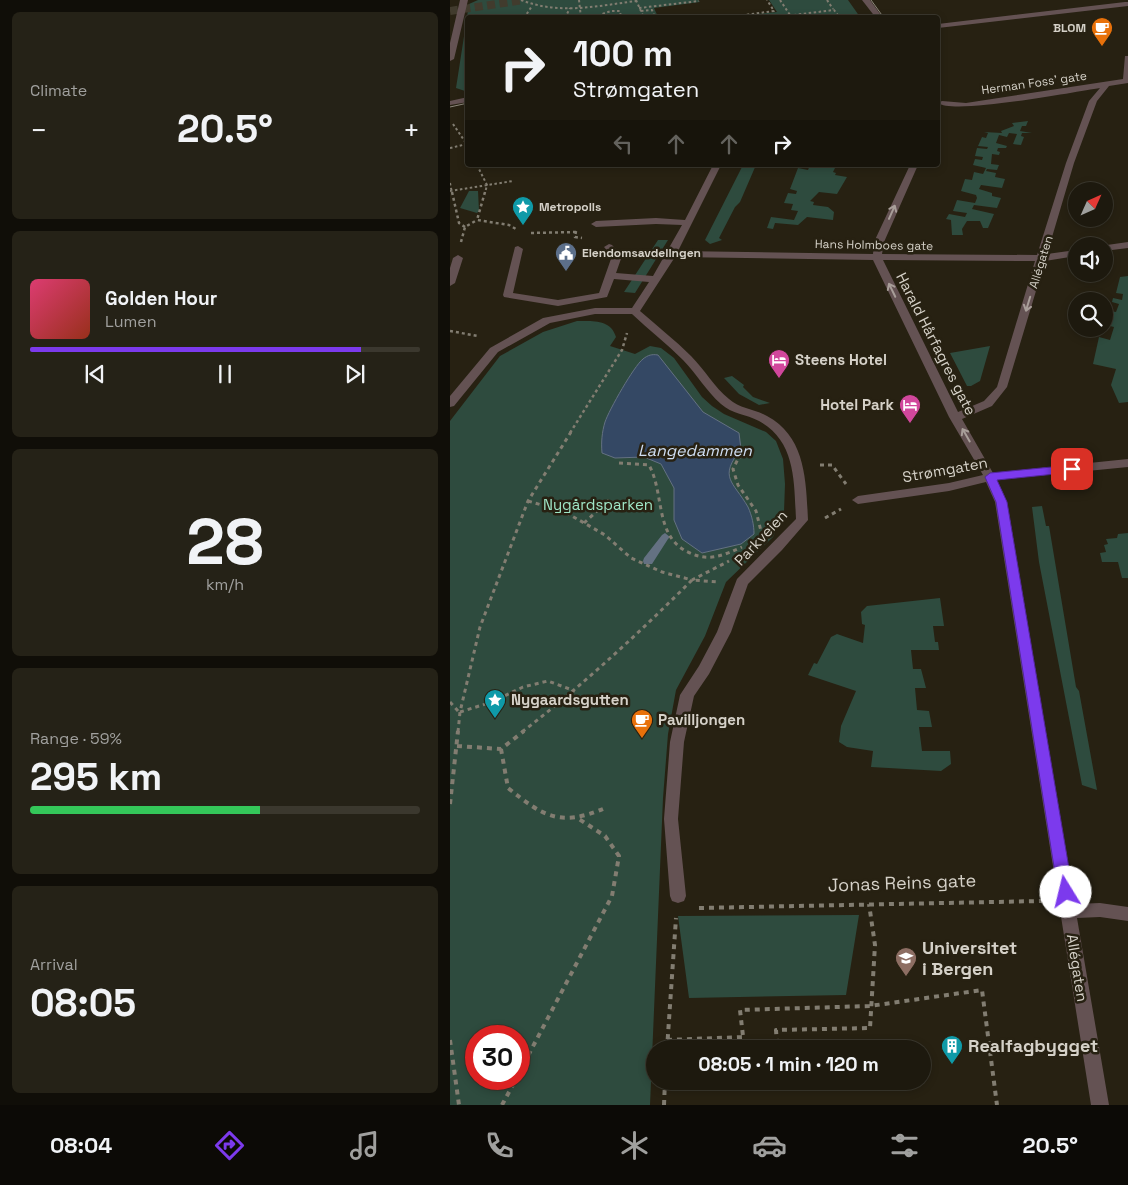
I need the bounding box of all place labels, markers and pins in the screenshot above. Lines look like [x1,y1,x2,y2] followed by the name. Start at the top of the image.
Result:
[1090,16,1114,47] cafe icon: BLOM
[1053,20,1086,36] place label: BLOM
[511,195,535,226] place icon: Metropolis
[539,199,601,215] place label: Metropolis
[554,241,578,272] public building icon: Eiendomsavdelingen
[582,245,701,261] place label: Eiendomsavdelingen
[767,348,791,379] hotel icon: Steens Hotel
[795,350,887,369] place label: Steens Hotel
[898,393,922,424] hotel icon: Hotel Park
[820,395,895,414] place label: Hotel Park
[1051,448,1093,490] pin
[483,688,507,719] place icon: Nygaardsgutten
[511,690,629,709] place label: Nygaardsgutten
[630,708,654,739] cafe icon: Pavilljongen
[658,710,745,729] place label: Pavilljongen
[922,936,1017,980] place label: Universitet i Bergen
[894,946,918,977] school or university icon: Universitet i Bergen
[940,1034,964,1065] building icon: Realfagbygget
[968,1034,1098,1057] place label: Realfagbygget

